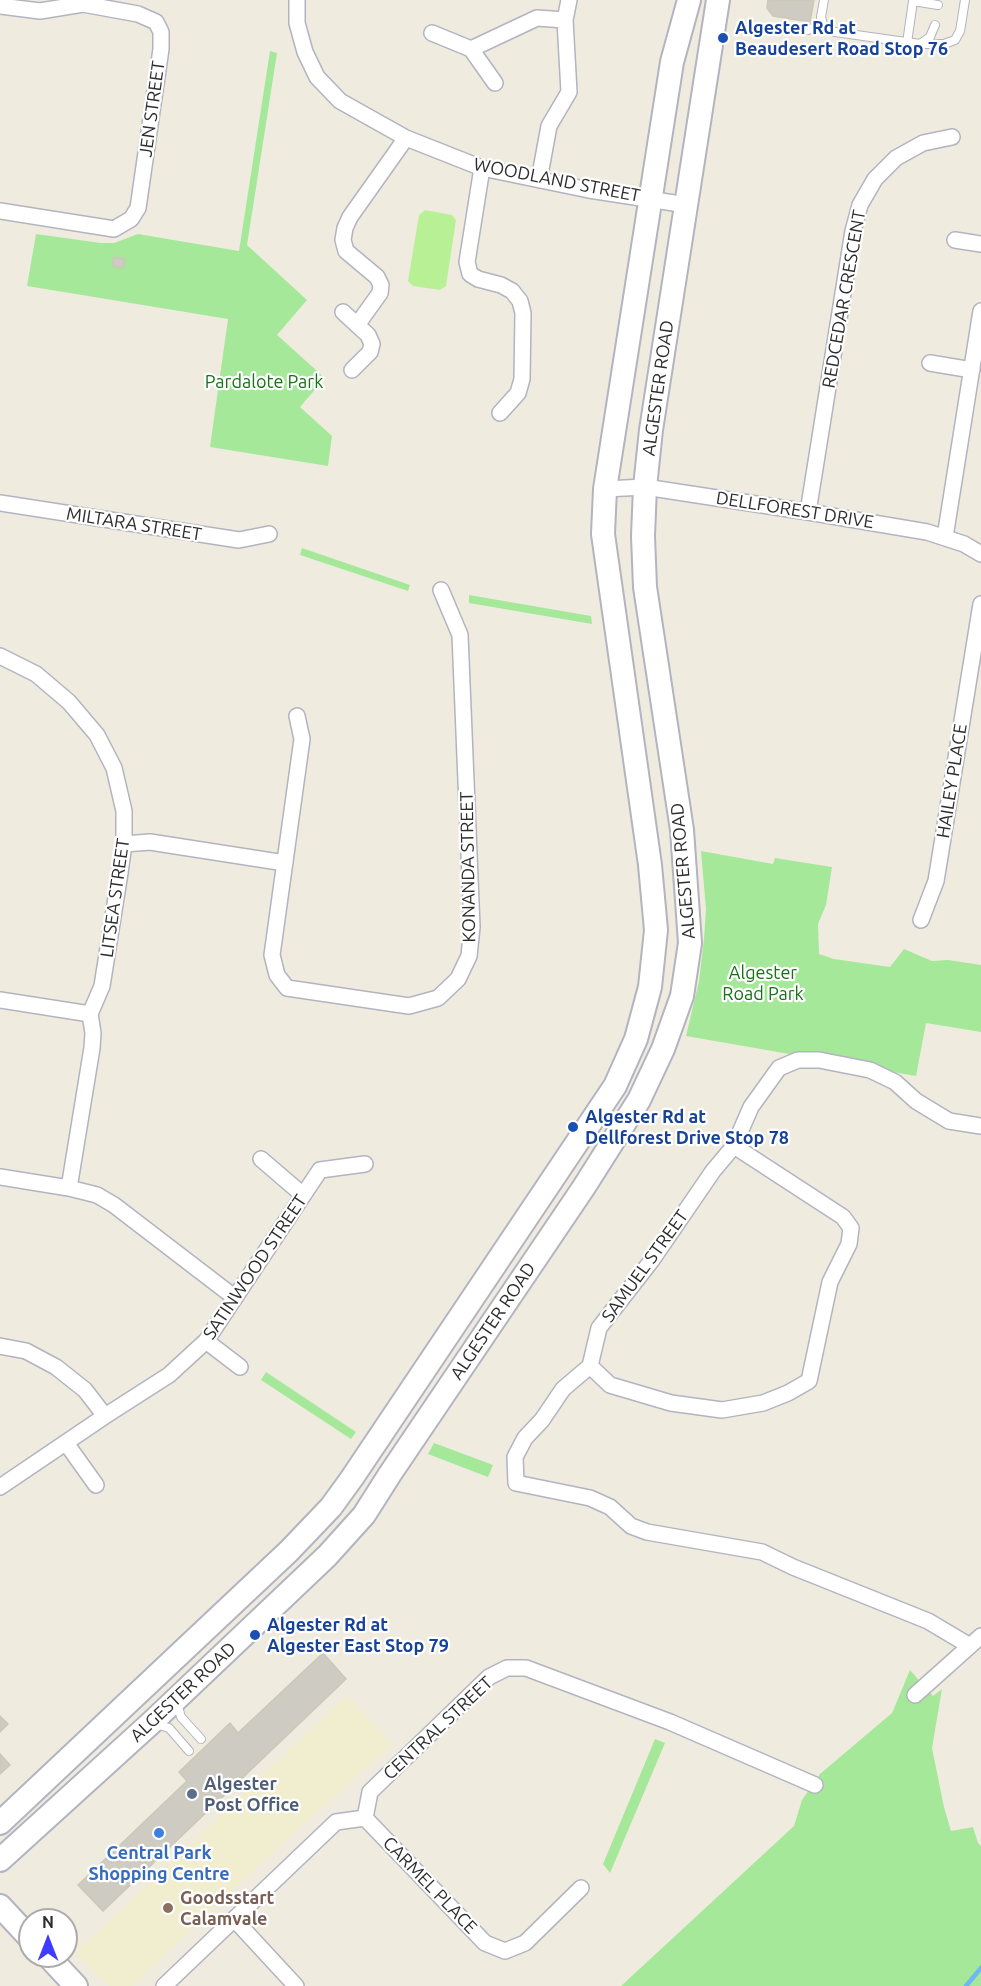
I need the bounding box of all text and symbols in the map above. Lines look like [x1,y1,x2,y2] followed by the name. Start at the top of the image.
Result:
[735,17,948,60] place label: Algester Rd at Beaudesert Road Stop 76
[716,31,730,45] marker: Algester Rd at Beaudesert Road Stop 76
[135,60,169,158] street label: JEN STREET
[472,153,642,207] street label: WOODLAND STREET
[818,208,870,390] street label: REDCEDAR CRESCENT
[638,319,678,457] street label: ALGESTER ROAD
[205,371,323,393] park label: Pardalote Park
[715,487,875,533] street label: DELLFOREST DRIVE
[65,503,203,545] street label: MILTARA STREET
[932,722,972,840] street label: HAILEY PLACE
[456,791,480,943] street label: KONANDA STREET
[666,802,700,940] street label: ALGESTER ROAD
[96,837,134,959] street label: LITSEA STREET
[722,962,804,1004] park label: Algester Road Park
[585,1106,789,1148] place label: Algester Rd at Dellforest Drive Stop 78
[566,1120,580,1134] marker: Algester Rd at Dellforest Drive Stop 78
[199,1191,311,1343] street label: SATINWOOD STREET
[597,1206,693,1326] street label: SAMUEL STREET
[446,1258,540,1384] street label: ALGESTER ROAD
[267,1614,449,1656] place label: Algester Rd at Algester East Stop 79
[248,1628,262,1642] marker: Algester Rd at Algester East Stop 79
[126,1638,240,1746] street label: ALGESTER ROAD
[379,1672,497,1784] street label: CENTRAL STREET
[204,1773,299,1816] place label: Algester Post Office
[185,1787,199,1801] marker: Algester Post Office
[152,1826,166,1840] marker: Central Park Shopping Centre
[378,1832,482,1938] street label: CARMEL PLACE
[88,1842,230,1884] place label: Central Park Shopping Centre
[180,1887,274,1930] place label: Goodsstart Calamvale
[161,1901,175,1915] marker: Goodsstart Calamvale
[18,1908,78,1968] north arrow
[42,1913,54,1931] text: N

